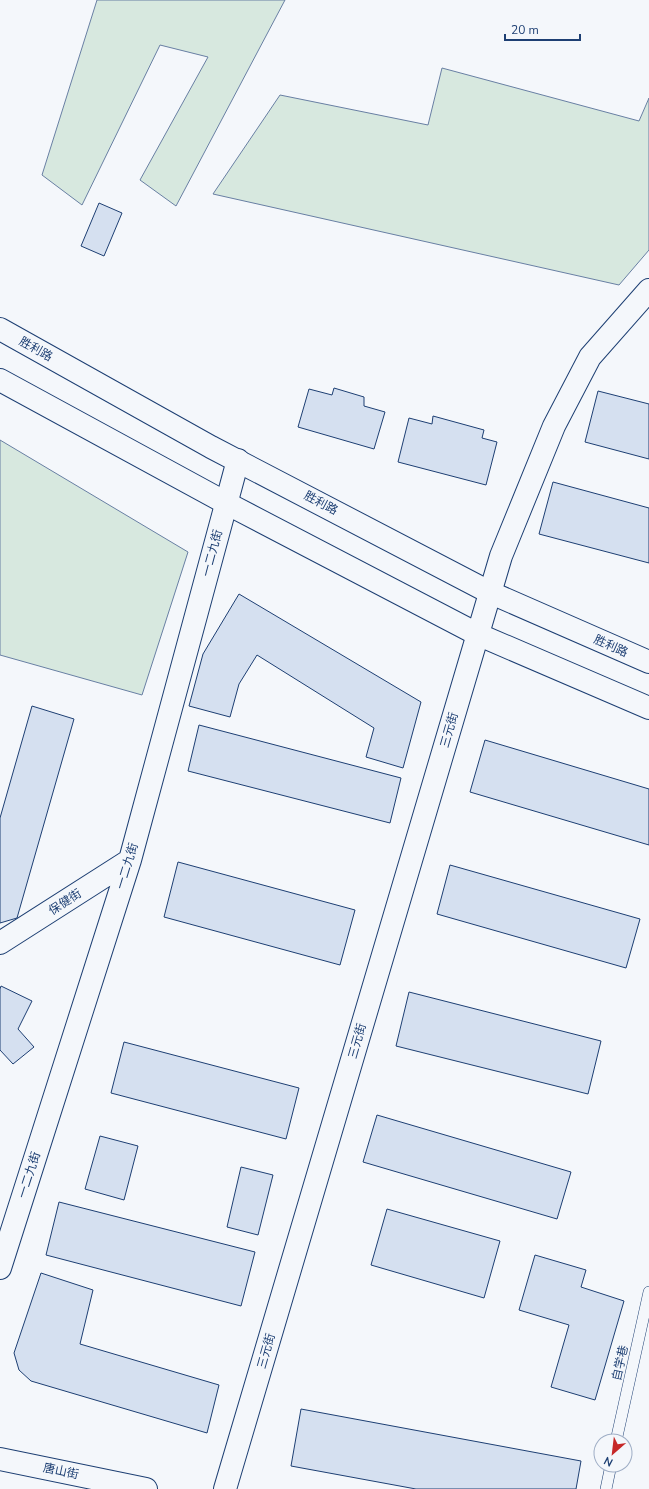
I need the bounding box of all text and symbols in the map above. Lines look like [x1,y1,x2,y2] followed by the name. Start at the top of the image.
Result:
[505,16,580,42] scale bar
[511,22,539,38] text: 20 m
[16,333,56,365] street label: 胜利路
[301,487,341,519] street label: 胜利路
[198,528,226,578] street label: 一二九街
[591,631,631,661] street label: 胜利路
[436,710,462,750] street label: 三元街
[112,841,142,891] street label: 一二九街
[46,885,84,919] street label: 保健街
[344,1021,370,1061] street label: 三元街
[14,1150,44,1200] street label: 一二九街
[253,1331,279,1371] street label: 三元街
[608,1344,632,1382] street label: 自学巷
[593,1433,633,1473] north arrow
[601,1453,616,1470] text: N
[42,1459,80,1483] street label: 唐山街

